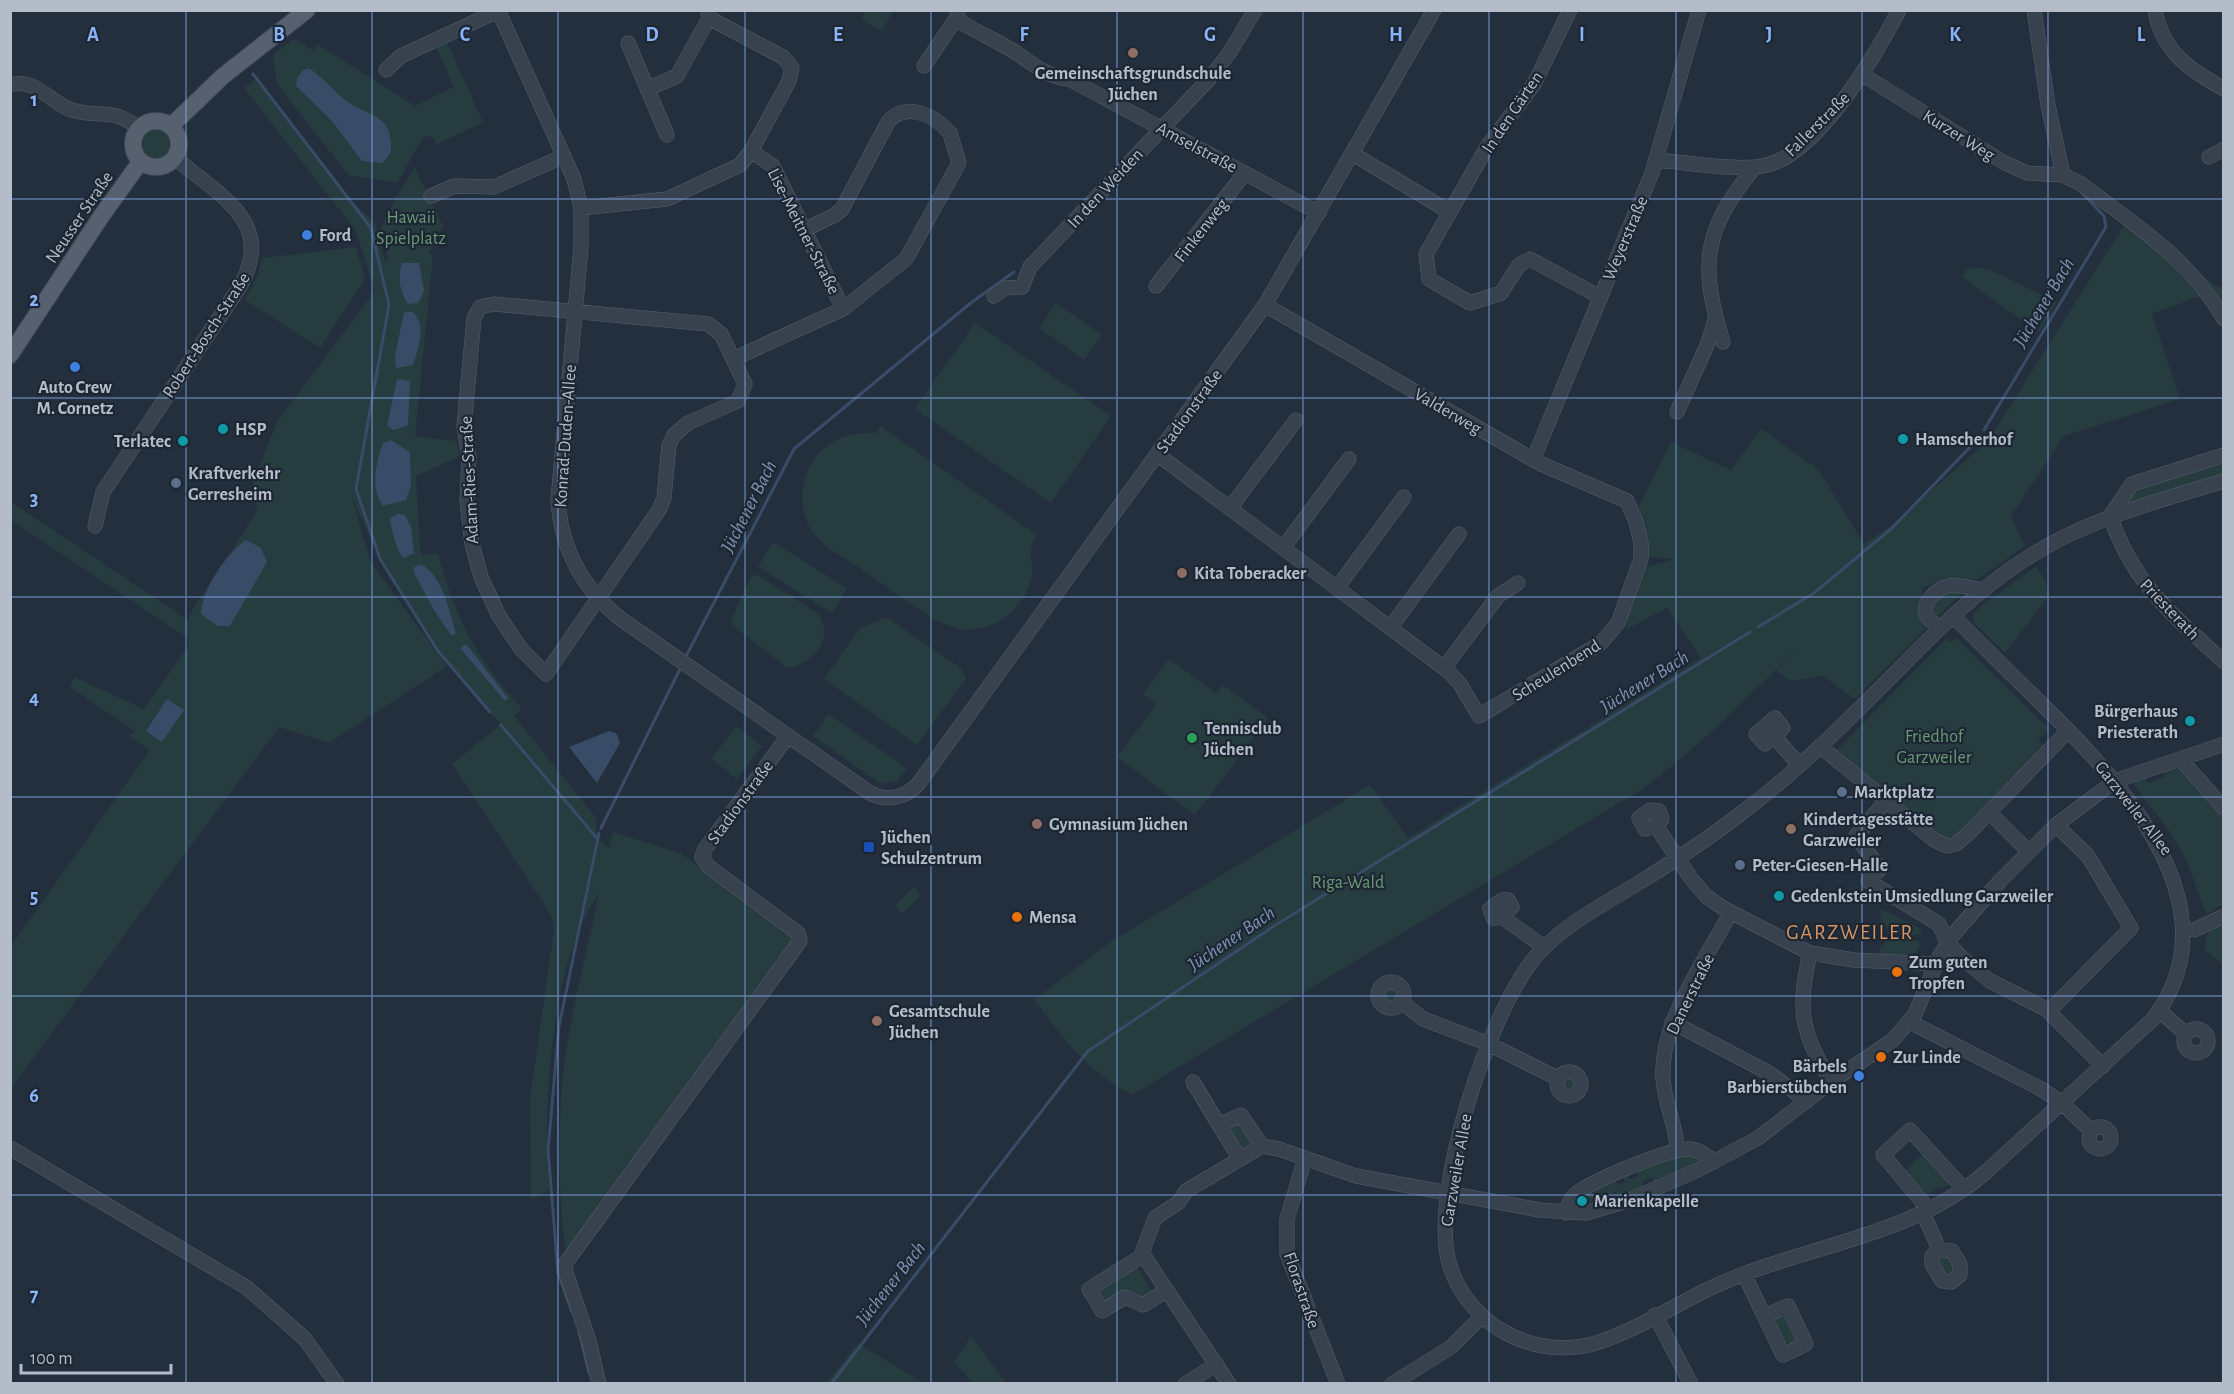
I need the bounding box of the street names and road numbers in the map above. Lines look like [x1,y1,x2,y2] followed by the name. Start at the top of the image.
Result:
[1479,68,1547,157] street label: In den Gärten
[1782,89,1853,160] street label: Fallerstraße
[1919,107,1998,165] street label: Kurzer Weg
[1153,119,1240,177] street label: Amselstraße
[1064,145,1147,232] street label: In den Weiden
[764,166,843,297] street label: Lise-Meitner-Straße
[43,168,117,267] street label: Neusser Straße
[1600,194,1652,283] street label: Weyerstraße
[1171,195,1232,266] street label: Finkenweg
[160,270,254,401] street label: Robert-Bosch-Straße
[552,364,580,508] street label: Konrad-Duden-Allee
[1153,366,1226,457] street label: Stadionstraße
[1411,385,1484,438] street label: Valderweg
[458,415,482,544] street label: Adam-Ries-Straße
[2136,576,2203,644] street label: Priesterath
[1509,637,1604,705] street label: Scheulenbend
[704,757,777,848] street label: Stadionstraße
[2091,758,2175,859] street label: Garzweiler Allee
[1664,951,1718,1038] street label: Danerstraße
[1438,1112,1476,1228] street label: Garzweiler Allee
[1280,1250,1323,1331] street label: Florastraße

